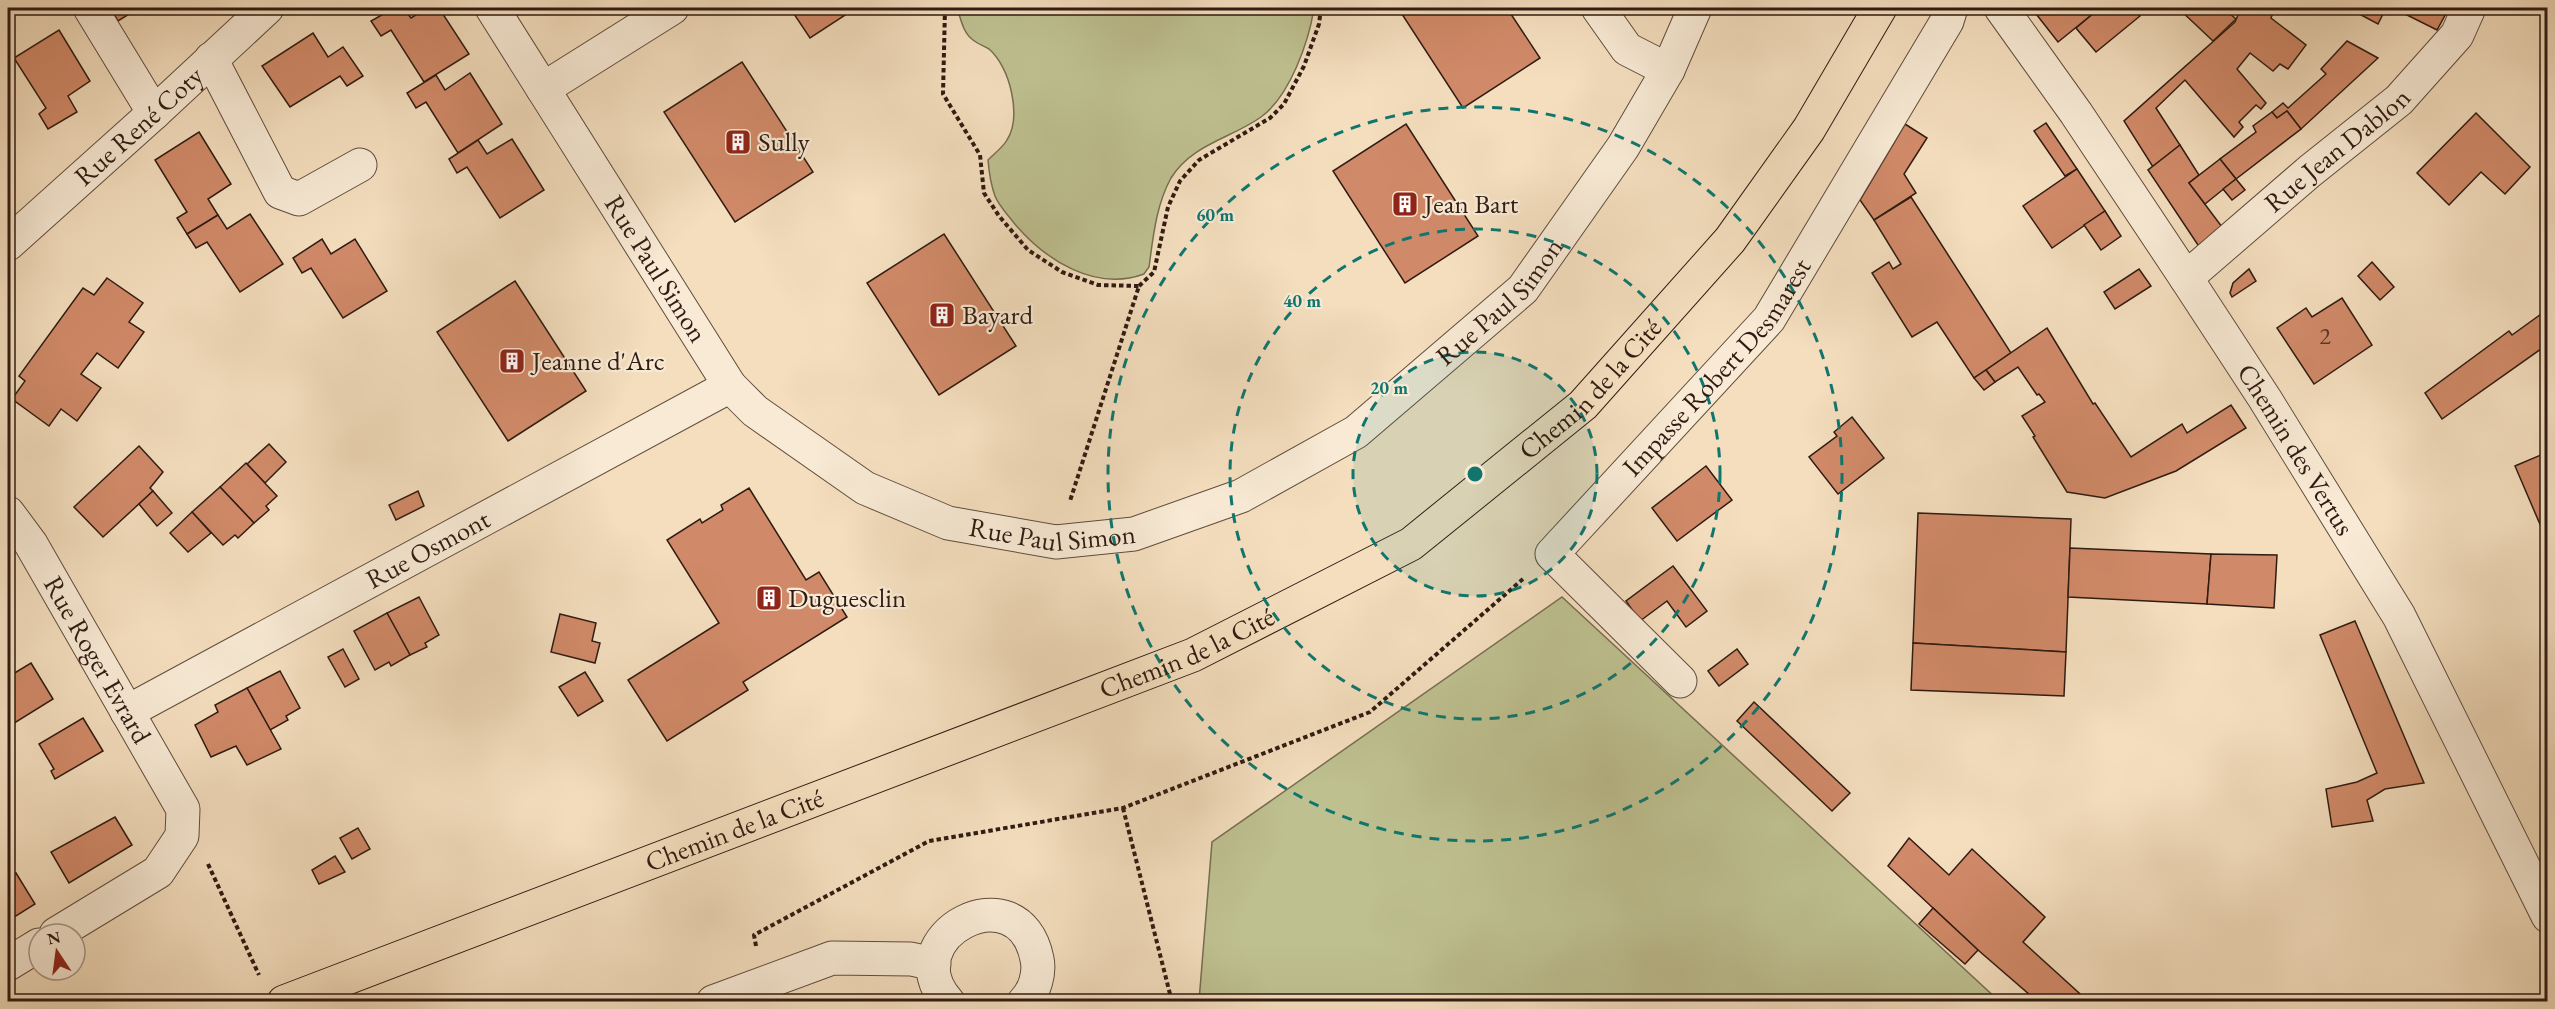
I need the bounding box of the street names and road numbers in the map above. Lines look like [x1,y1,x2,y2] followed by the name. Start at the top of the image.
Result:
[67,58,210,193] street label: Rue René Coty
[2257,81,2418,220] street label: Rue Jean Dablon
[597,188,716,349] street label: Rue Paul Simon
[1428,231,1571,373] street label: Rue Paul Simon
[1615,251,1819,484] street label: Impasse Robert Desmarest
[1511,311,1669,467] street label: Chemin de la Cité
[2230,357,2363,542] street label: Chemin des Vertus
[360,501,496,597] street label: Rue Osmont
[966,509,1137,559] street label: Rue Paul Simon
[36,569,160,750] street label: Rue Roger Evrard
[1094,599,1280,706] street label: Chemin de la Cité
[640,780,828,880] street label: Chemin de la Cité

